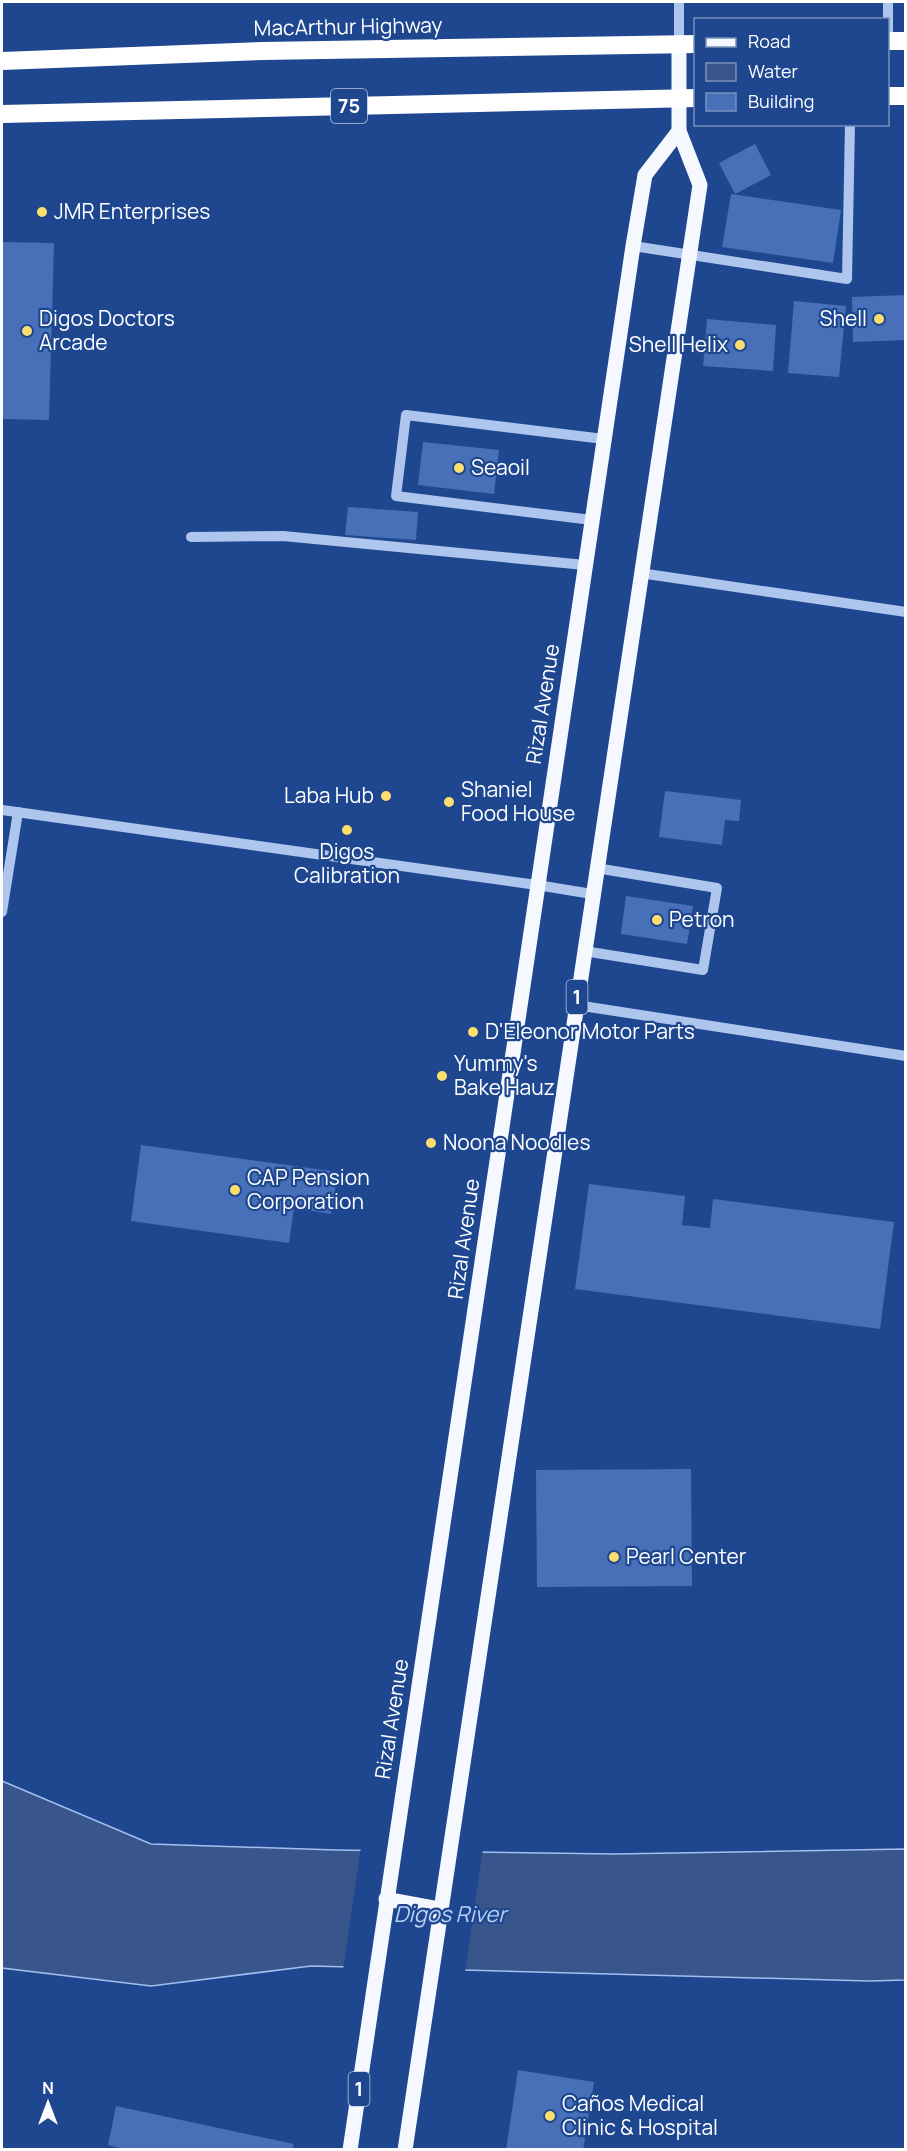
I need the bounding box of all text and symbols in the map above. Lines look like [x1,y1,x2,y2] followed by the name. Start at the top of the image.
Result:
[253,10,443,42] street label: MacArthur Highway
[694,18,889,126] legend
[748,29,791,53] text: Road
[748,59,798,83] text: Water
[331,89,367,123] road number: 75
[748,89,814,113] text: Building
[54,197,210,225] place label: JMR Enterprises
[35,205,49,219] marker: JMR Enterprises
[39,304,175,356] place label: Digos Doctors Arcade
[819,304,867,332] place label: Shell
[872,312,886,326] marker: Shell
[20,324,34,338] marker: Digos Doctors Arcade
[629,330,728,358] place label: Shell Helix
[733,338,747,352] marker: Shell Helix
[471,453,530,481] place label: Seaoil
[452,461,466,475] marker: Seaoil
[519,642,565,766] street label: Rizal Avenue
[461,775,575,827] place label: Shaniel Food House
[284,781,374,809] place label: Laba Hub
[379,789,393,803] marker: Laba Hub
[442,795,456,809] marker: Shaniel Food House
[340,823,354,837] marker: Digos Calibration
[294,837,400,889] place label: Digos Calibration
[669,905,735,933] place label: Petron
[650,913,664,927] marker: Petron
[566,980,588,1014] road number: 1
[485,1017,695,1045] place label: D'Eleonor Motor Parts
[466,1025,480,1039] marker: D'Eleonor Motor Parts
[454,1049,555,1101] place label: Yummy's Bake Hauz
[435,1069,449,1083] marker: Yummy's Bake Hauz
[443,1128,590,1156] place label: Noona Noodles
[424,1136,438,1150] marker: Noona Noodles
[247,1163,370,1215] place label: CAP Pension Corporation
[441,1177,485,1301] street label: Rizal Avenue
[228,1183,242,1197] marker: CAP Pension Corporation
[626,1542,747,1570] place label: Pearl Center
[607,1550,621,1564] marker: Pearl Center
[368,1657,414,1781] street label: Rizal Avenue
[394,1899,509,1929] water label: Digos River
[348,2072,370,2106] road number: 1
[18,2073,78,2133] north arrow
[42,2077,54,2099] text: N
[562,2089,718,2141] place label: Caños Medical Clinic & Hospital
[543,2109,557,2123] marker: Caños Medical Clinic & Hospital

